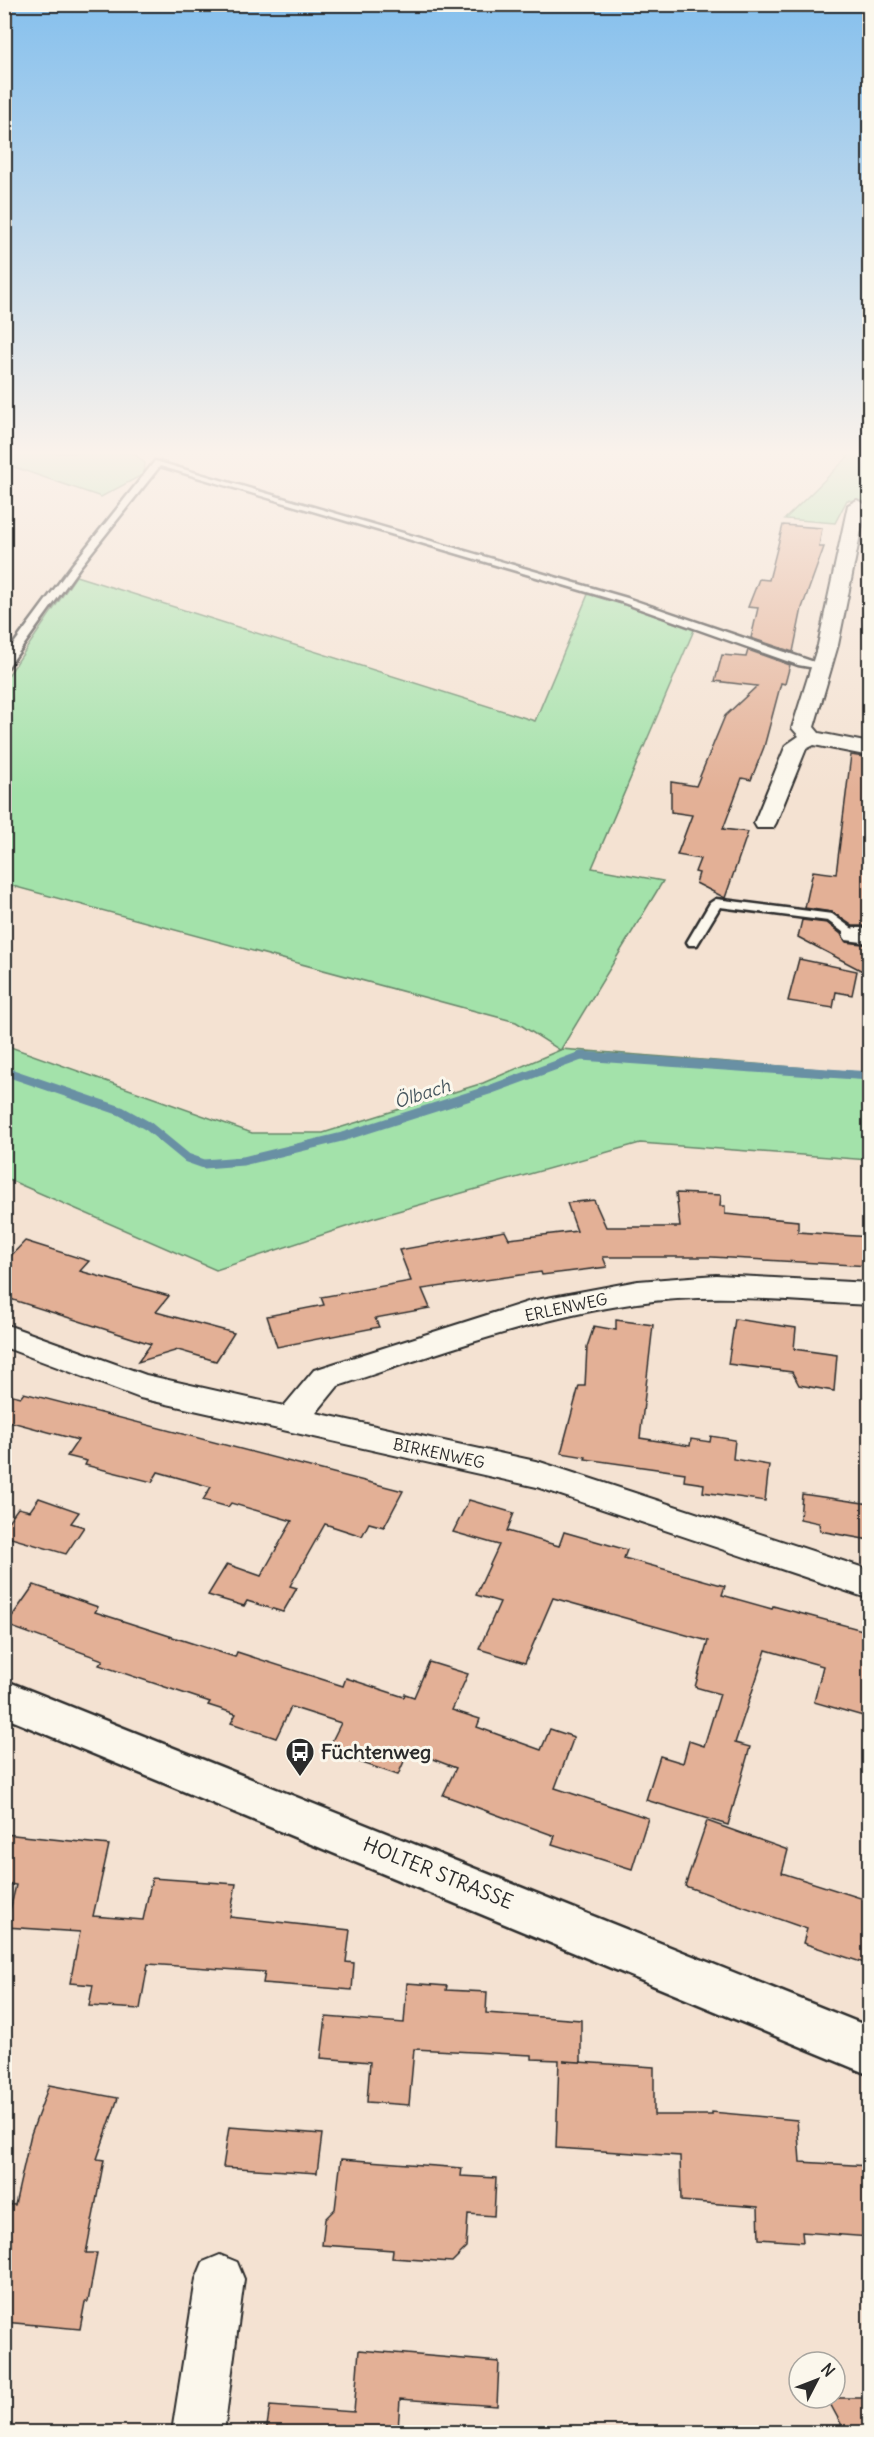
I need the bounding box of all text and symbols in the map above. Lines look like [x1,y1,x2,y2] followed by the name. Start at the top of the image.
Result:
[391,1073,453,1113] water label: Ölbach
[523,1288,609,1326] street label: ERLENWEG
[391,1434,487,1472] street label: BIRKENWEG
[284,1736,316,1778] bus stop icon: Füchtenweg
[321,1739,431,1764] place label: Füchtenweg
[359,1831,517,1914] street label: HOLTER STRASSE
[787,2350,847,2410] north arrow
[817,2359,839,2381] text: N

